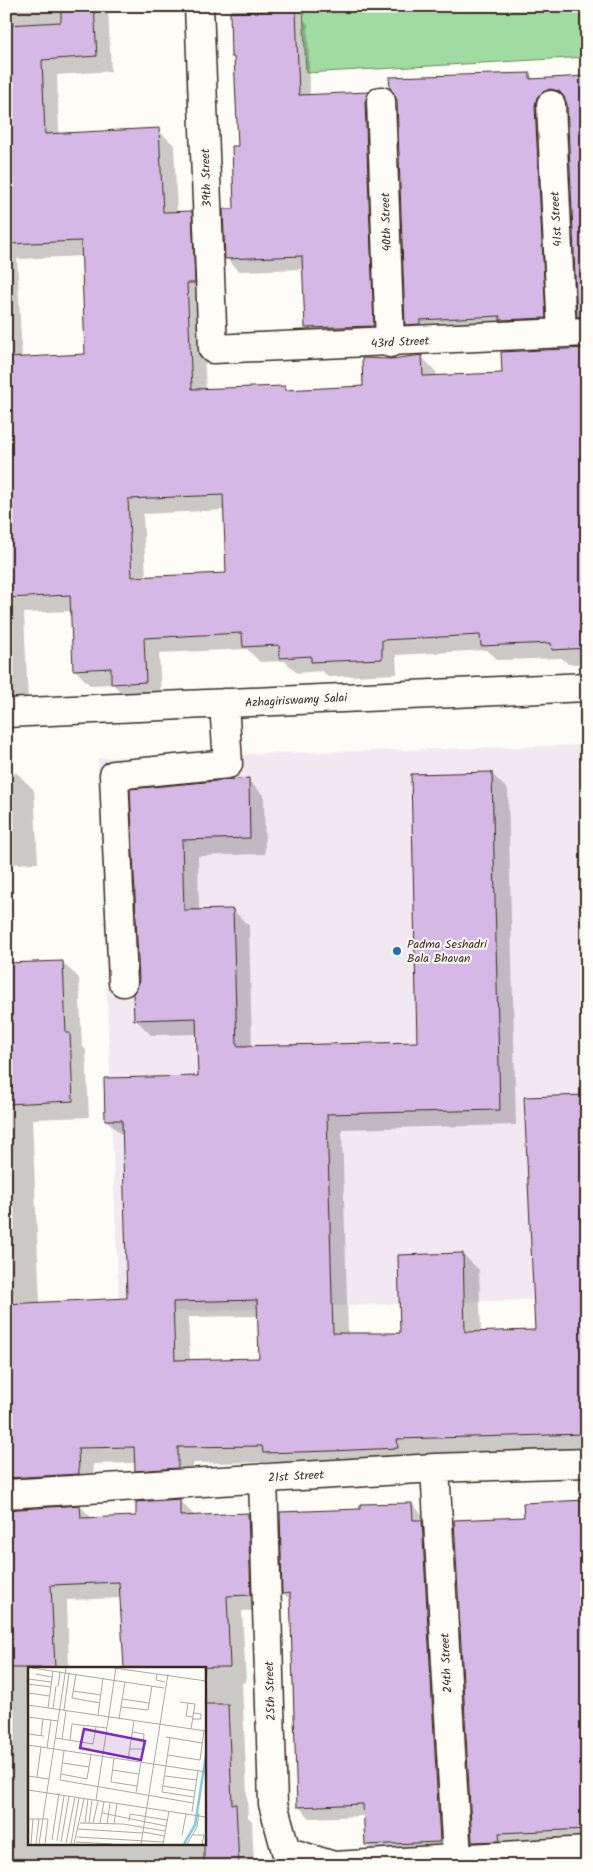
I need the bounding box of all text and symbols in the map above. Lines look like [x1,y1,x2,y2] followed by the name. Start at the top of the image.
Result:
[196,148,217,208] street label: 39th Street
[546,190,567,247] street label: 41st Street
[376,192,397,252] street label: 40th Street
[370,331,430,354] street label: 43rd Street
[244,688,349,713] street label: Azhagiriswamy Salai
[407,935,488,968] place label: Padma Seshadri Bala Bhavan
[391,945,403,957] marker: Padma Seshadri Bala Bhavan
[268,1466,325,1487] street label: 21st Street
[435,1632,458,1693] street label: 24th Street
[260,1660,281,1721] street label: 25th Street
[28,1667,205,1844] inset map

